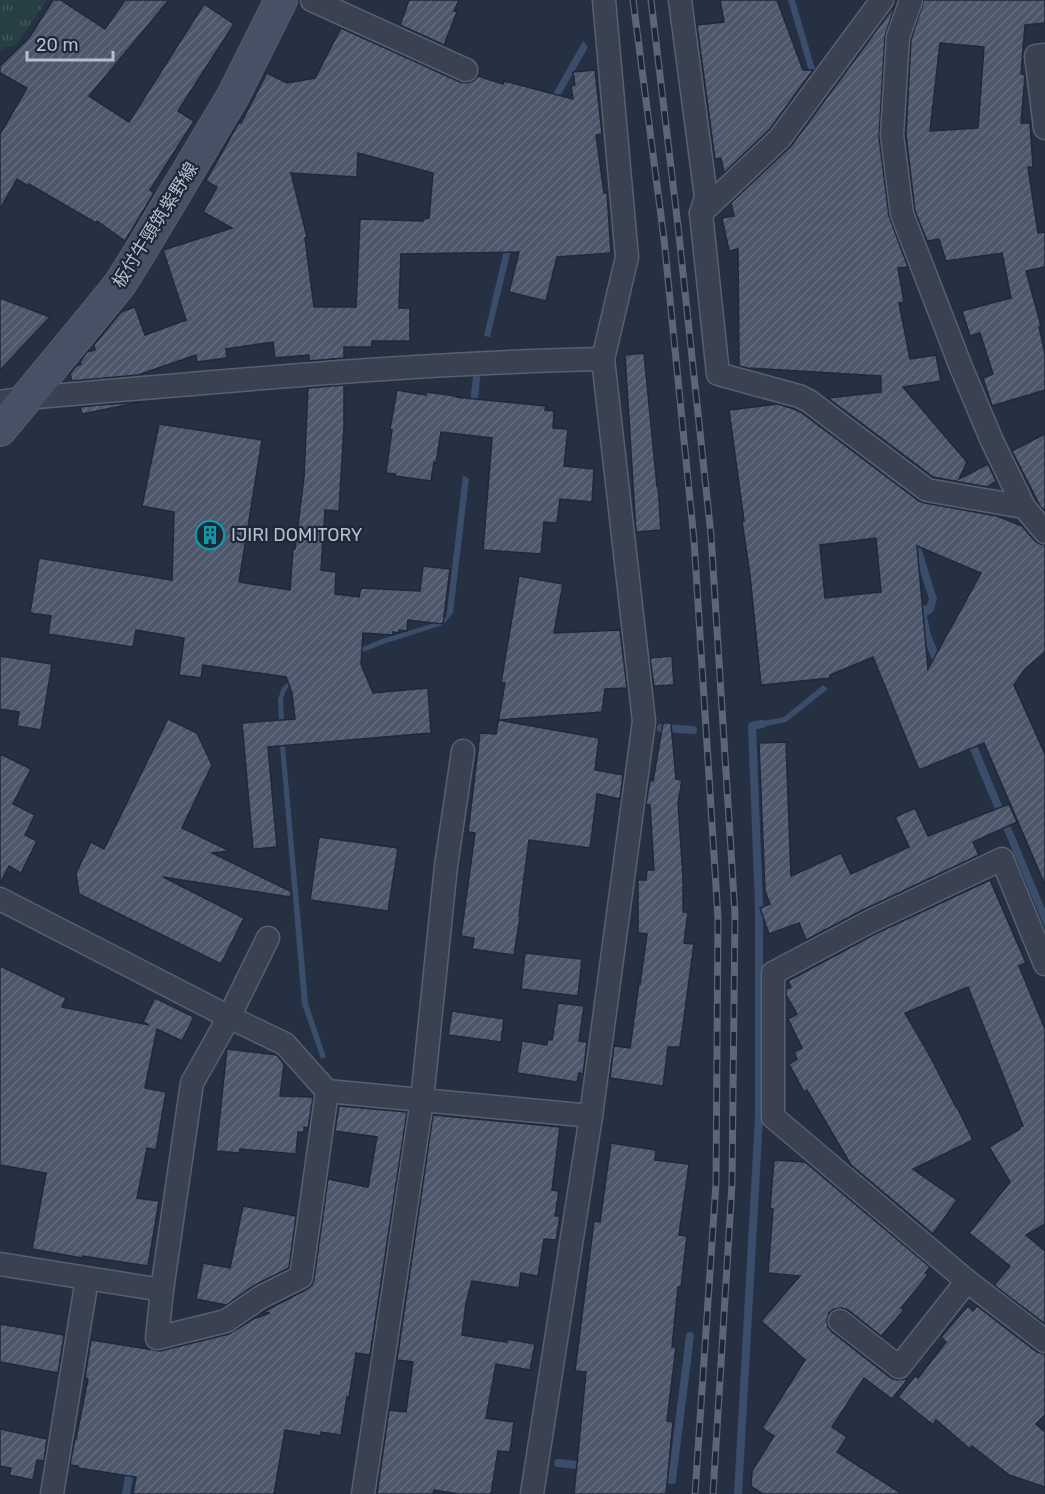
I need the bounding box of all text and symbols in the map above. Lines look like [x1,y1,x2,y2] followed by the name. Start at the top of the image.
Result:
[27,24,112,62] scale bar
[36,34,78,56] text: 20 m
[108,158,202,292] street label: 板付牛頸筑紫野線
[194,519,226,551] building icon: IJIRI DOMITORY
[231,524,363,546] place label: IJIRI DOMITORY

